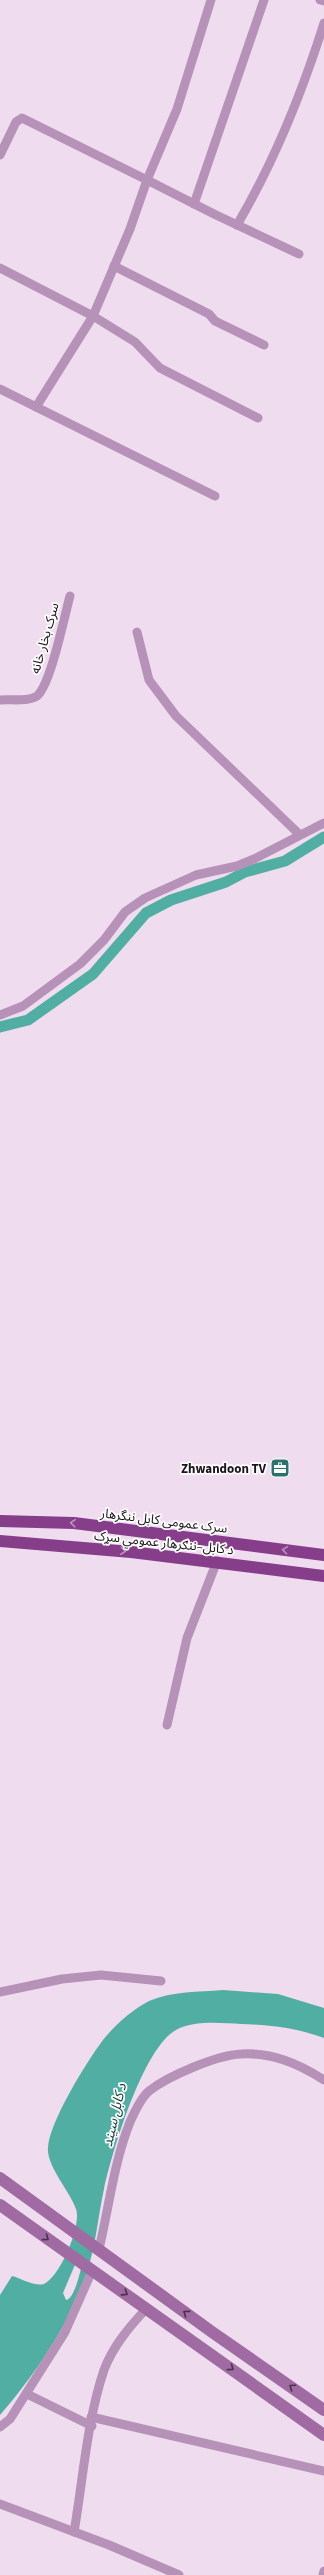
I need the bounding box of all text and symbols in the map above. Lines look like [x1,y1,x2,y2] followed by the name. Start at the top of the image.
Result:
[26,601,64,676] street label: سرک بخار خانه
[269,1457,291,1479] office icon: Zhwandoon TV
[181,1460,267,1478] place label: Zhwandoon TV
[98,1504,228,1538] street label: سرک عمومی کابل ننگرهار
[70,1519,76,1528] one-way arrow
[93,1527,235,1560] street label: د کابل–ننګرهار عمومي سړک
[120,1546,126,1555] one-way arrow
[282,1546,288,1555] one-way arrow
[98,2081,132,2149] water label: د کابل سيند
[42,2233,49,2240] one-way arrow
[121,2288,128,2296] one-way arrow
[183,2311,190,2318] one-way arrow
[226,2363,233,2370] one-way arrow
[289,2384,296,2392] one-way arrow

